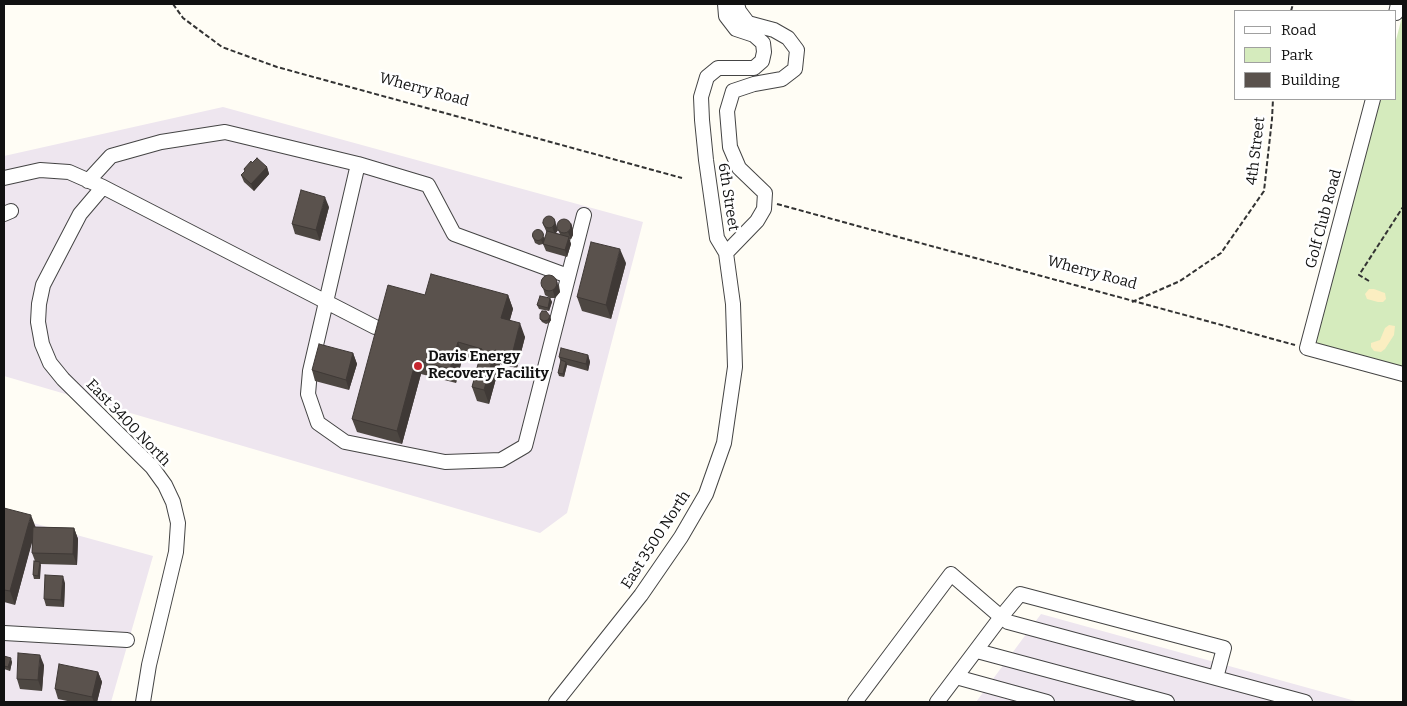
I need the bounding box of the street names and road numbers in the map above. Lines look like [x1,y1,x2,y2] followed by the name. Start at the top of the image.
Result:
[377,69,471,111] street label: Wherry Road
[1243,116,1269,186] street label: 4th Street
[714,162,742,232] street label: 6th Street
[1302,167,1346,271] street label: Golf Club Road
[1045,252,1139,294] street label: Wherry Road
[82,376,174,470] street label: East 3400 North
[618,488,694,592] street label: East 3500 North

